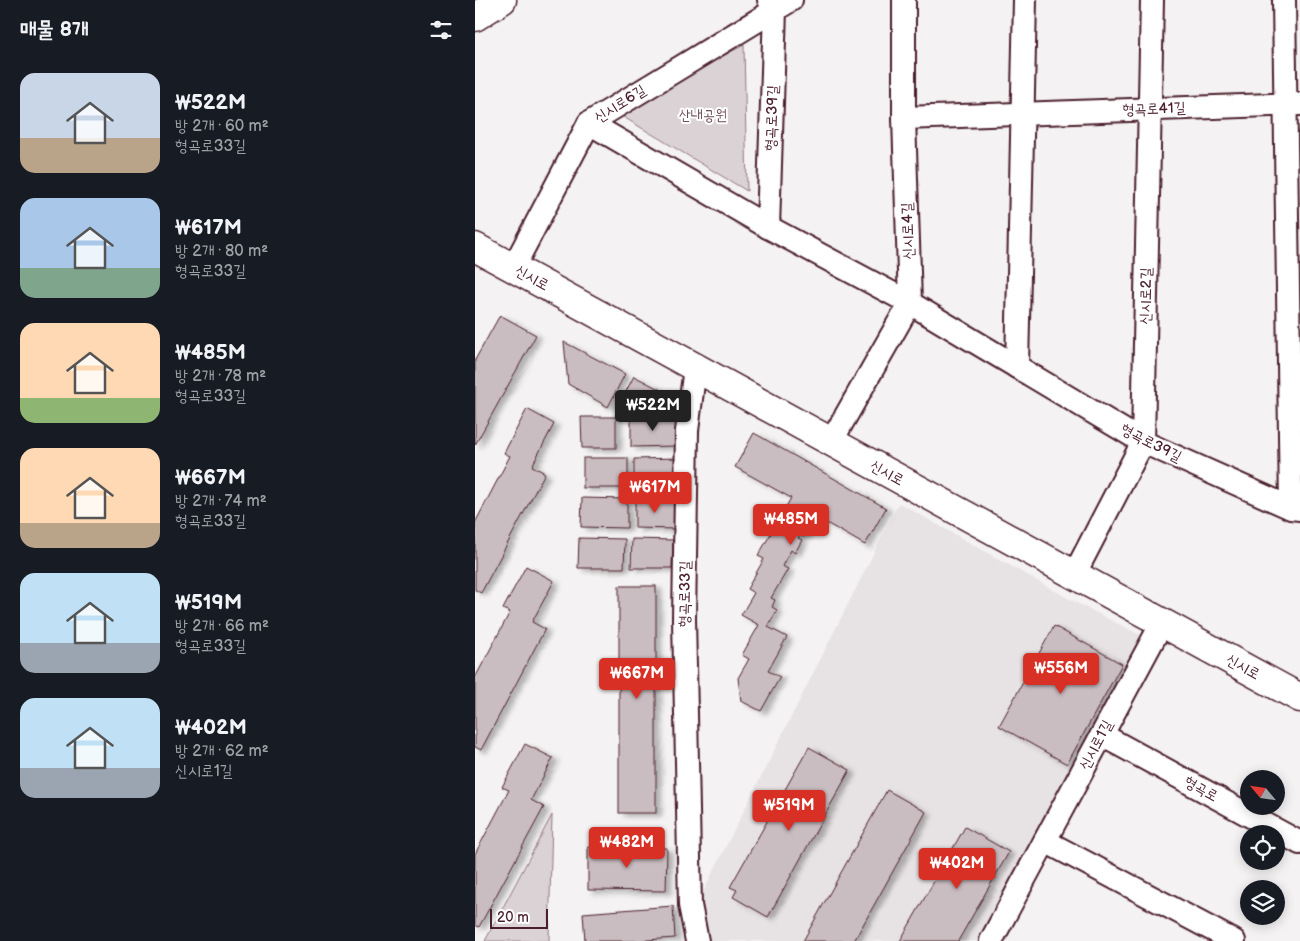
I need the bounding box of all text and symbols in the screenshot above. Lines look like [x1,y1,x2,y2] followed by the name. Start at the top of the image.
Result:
[427,16,455,44] icon: filters
[20,17,89,42] text: 매물 8개
[591,81,649,127] street label: 신시로6길
[761,85,783,151] street label: 형곡로39길
[175,90,246,115] text: ₩522M
[60,93,120,153] icon: home
[1122,98,1186,120] street label: 형곡로41길
[679,106,727,125] park label: 산내공원
[175,117,269,136] text: 방 2개 · 60 m²
[175,137,246,156] text: 형곡로33길
[898,202,918,260] street label: 신시로4길
[175,215,242,240] text: ₩617M
[60,218,120,278] icon: home
[175,242,268,261] text: 방 2개 · 80 m²
[512,261,552,295] street label: 신시로
[175,262,246,281] text: 형곡로33길
[1136,267,1156,325] street label: 신시로2길
[175,340,246,365] text: ₩485M
[60,343,120,403] icon: home
[175,367,266,386] text: 방 2개 · 78 m²
[175,387,246,406] text: 형곡로33길
[618,390,688,432] pin: ₩522M
[626,396,680,415] text: ₩522M
[1117,420,1185,466] street label: 형곡로39길
[867,456,907,490] street label: 신시로
[175,465,246,490] text: ₩667M
[60,468,120,528] icon: home
[620,472,690,514] pin: ₩617M
[630,478,680,497] text: ₩617M
[175,492,267,511] text: 방 2개 · 74 m²
[756,504,826,546] pin: ₩485M
[764,510,818,529] text: ₩485M
[175,512,246,531] text: 형곡로33길
[675,560,695,628] street label: 형곡로33길
[175,590,242,615] text: ₩519M
[60,593,120,653] icon: home
[175,617,269,636] text: 방 2개 · 66 m²
[175,637,246,656] text: 형곡로33길
[1223,650,1263,684] street label: 신시로
[1026,652,1096,695] pin: ₩556M
[602,658,672,700] pin: ₩667M
[1034,659,1088,678] text: ₩556M
[610,664,664,683] text: ₩667M
[175,715,247,740] text: ₩402M
[1075,717,1117,773] street label: 신시로1길
[60,718,120,778] icon: home
[175,742,269,761] text: 방 2개 · 62 m²
[175,762,233,781] text: 신시로1길
[1240,770,1285,815] north arrow
[1240,770,1285,925] map controls
[1181,772,1221,806] street label: 형곡로
[754,790,824,832] pin: ₩519M
[763,796,815,815] text: ₩519M
[1240,825,1285,870] button: locate
[592,826,662,869] pin: ₩482M
[600,833,654,852] text: ₩482M
[922,848,992,890] pin: ₩402M
[930,854,984,873] text: ₩402M
[1240,880,1285,925] button: layers
[490,906,547,929] scale bar
[497,909,529,926] text: 20 m

